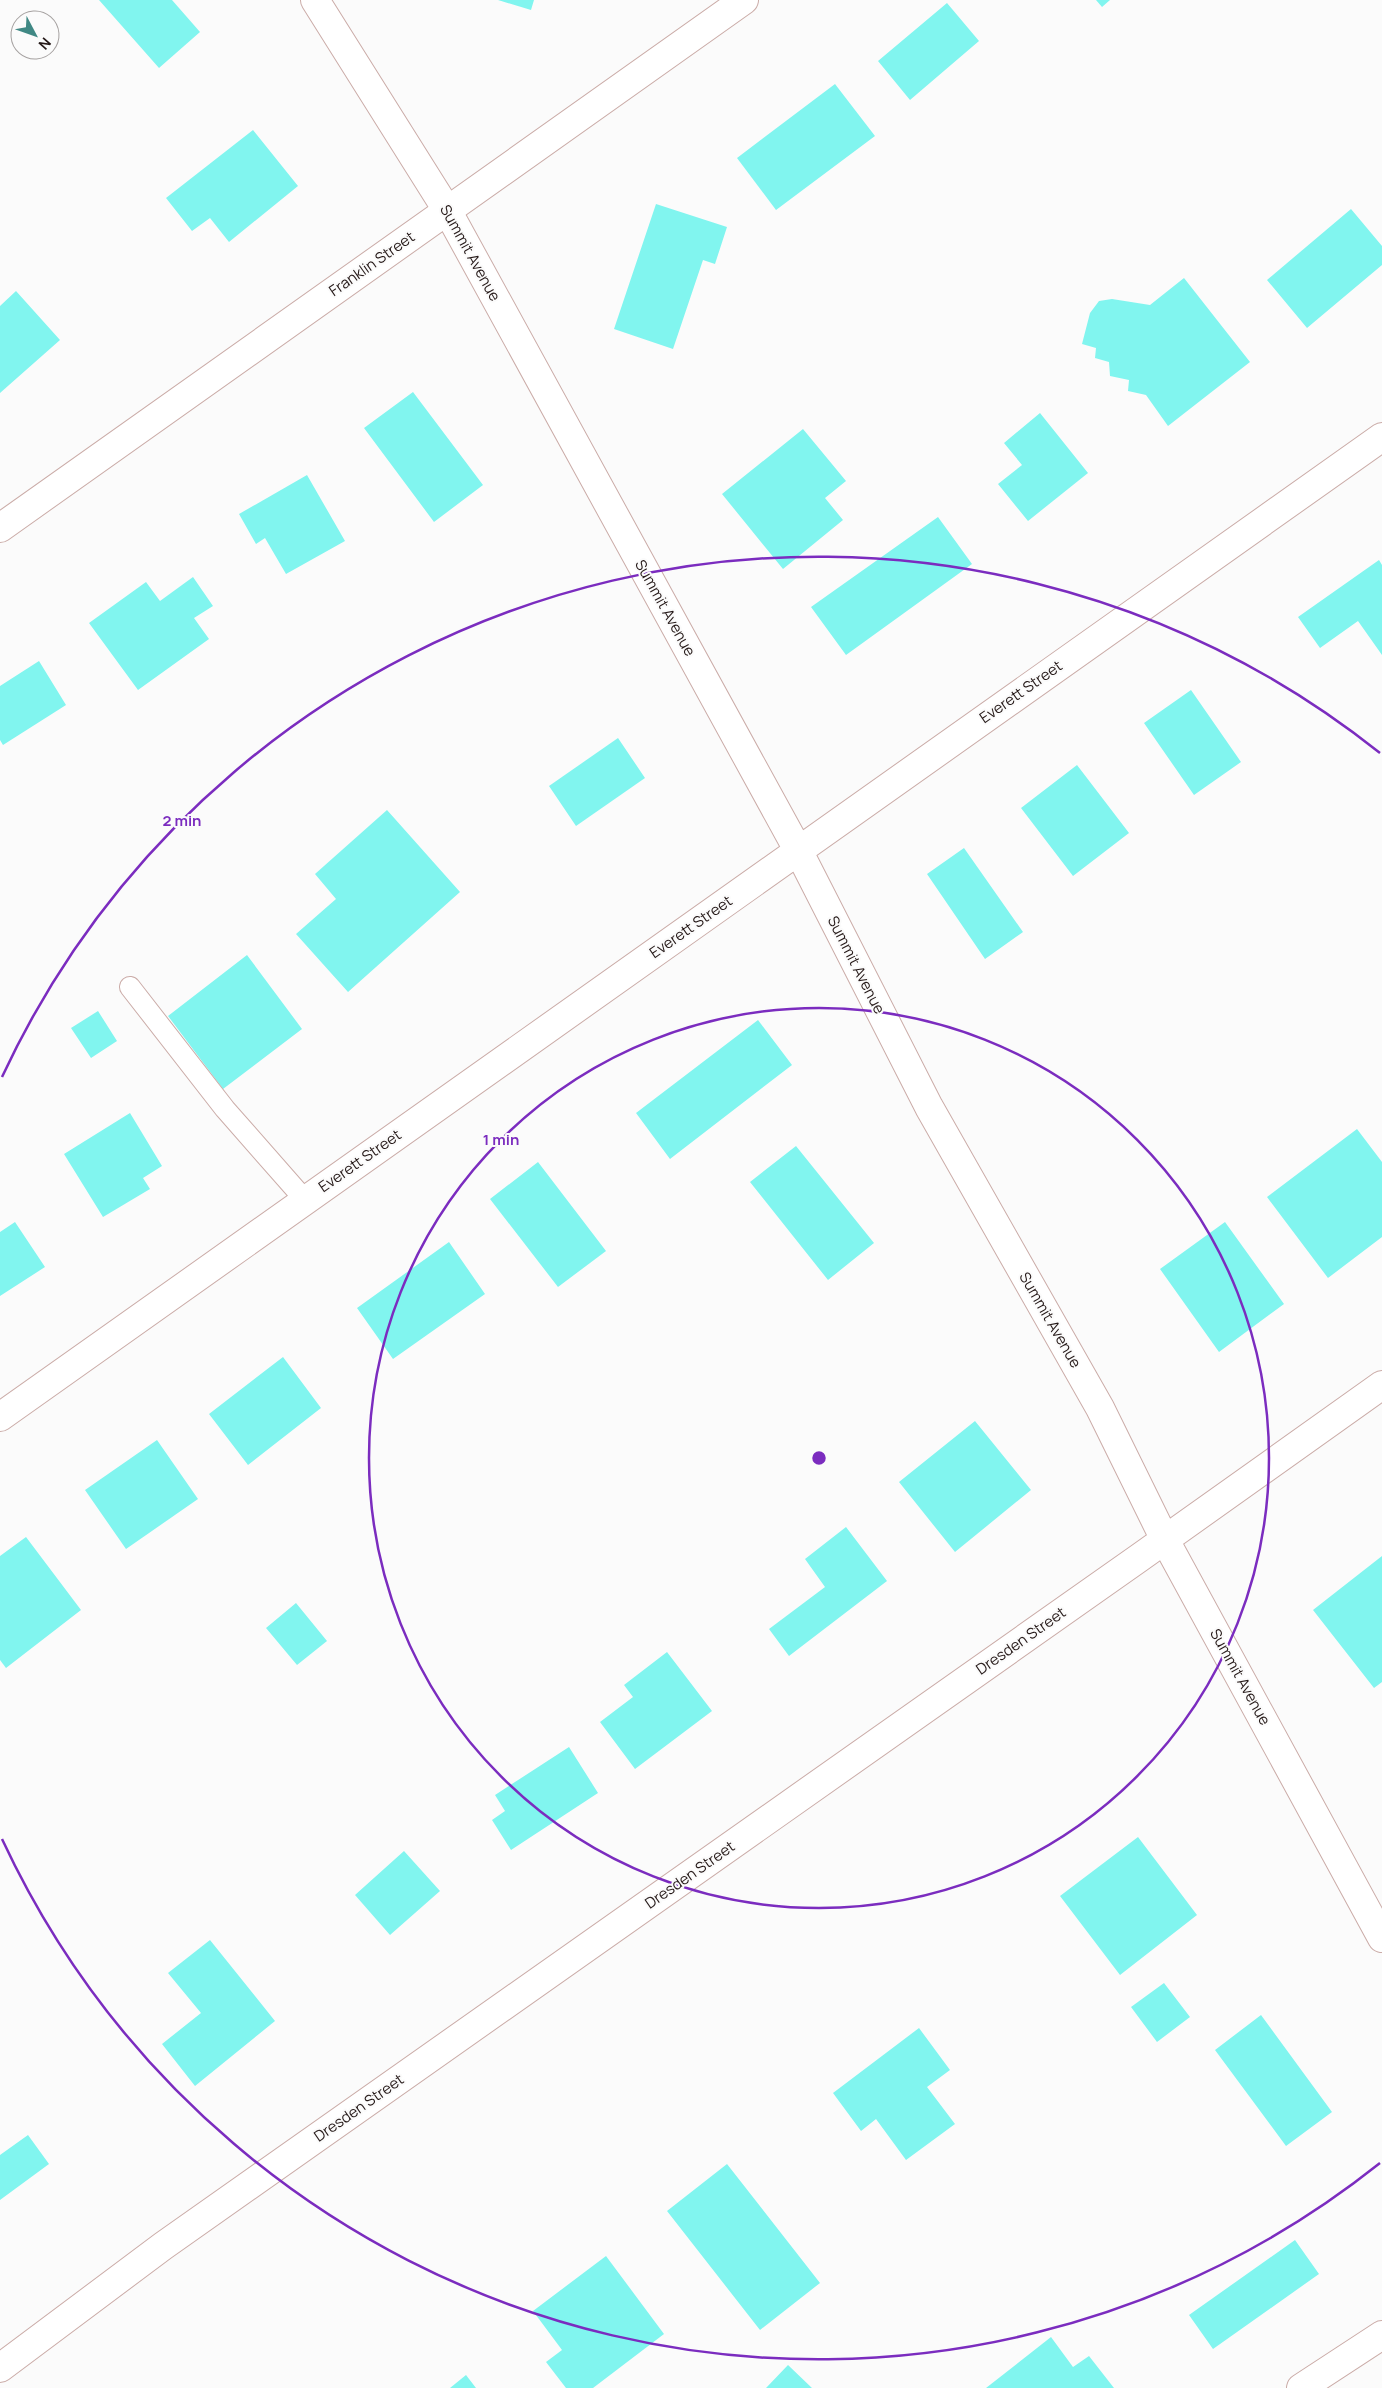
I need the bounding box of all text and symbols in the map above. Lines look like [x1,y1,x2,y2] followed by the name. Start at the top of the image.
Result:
[10,10,60,60] north arrow
[35,34,56,54] text: N
[435,201,506,305] street label: Summit Avenue
[325,226,419,301] street label: Franklin Street
[630,556,701,660] street label: Summit Avenue
[975,655,1066,728] street label: Everett Street
[162,810,202,831] text: 2 min
[645,890,736,963] street label: Everett Street
[823,912,890,1018] street label: Summit Avenue
[314,1124,405,1197] street label: Everett Street
[483,1129,519,1150] text: 1 min
[1014,1268,1087,1372] street label: Summit Avenue
[810,1449,828,1467] centre of rings
[972,1602,1070,1679] street label: Dresden Street
[1205,1625,1276,1729] street label: Summit Avenue
[641,1836,739,1913] street label: Dresden Street
[310,2069,408,2146] street label: Dresden Street

